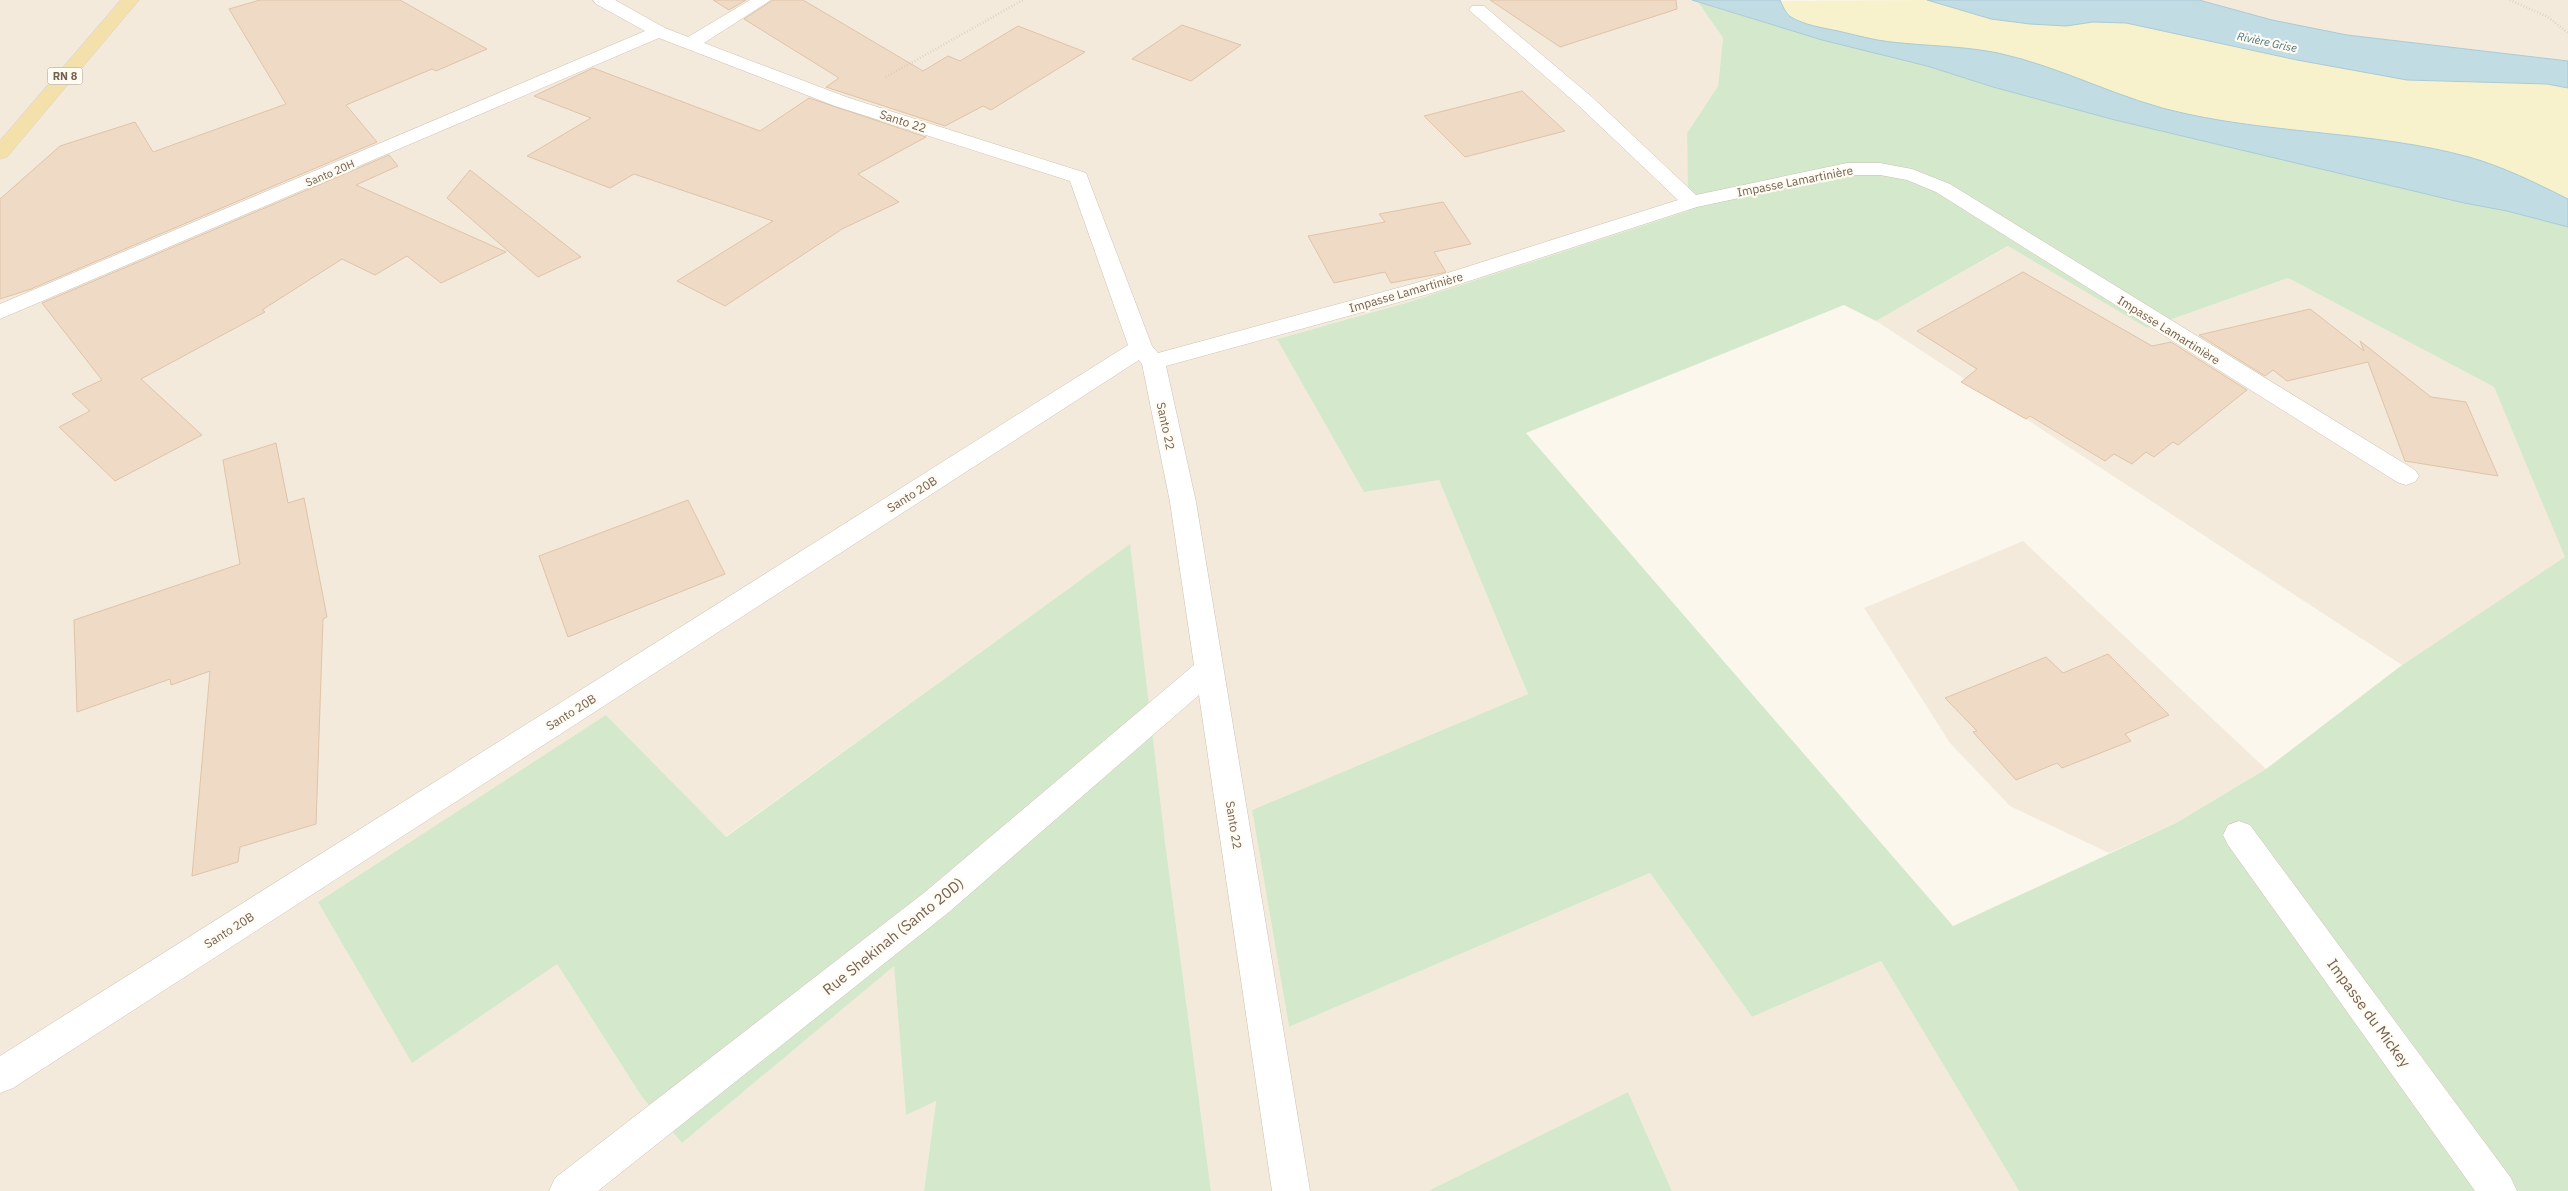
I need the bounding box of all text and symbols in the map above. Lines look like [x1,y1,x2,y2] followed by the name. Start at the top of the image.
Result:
[2236,29,2299,55] water label: Rivière Grise
[48,68,82,84] road number: RN 8
[878,106,928,136] street label: Santo 22
[303,156,357,190] street label: Santo 20H
[1736,162,1855,200] street label: Impasse Lamartinière
[1347,268,1465,315] street label: Impasse Lamartinière
[2115,292,2223,368] street label: Impasse Lamartinière
[1154,401,1178,451] street label: Santo 22
[884,473,940,515] street label: Santo 20B
[543,691,599,733] street label: Santo 20B
[1223,800,1245,850] street label: Santo 22
[819,873,967,999] street label: Rue Shekinah (Santo 20D)
[201,909,257,951] street label: Santo 20B
[2323,955,2415,1071] street label: Impasse du Mickey

